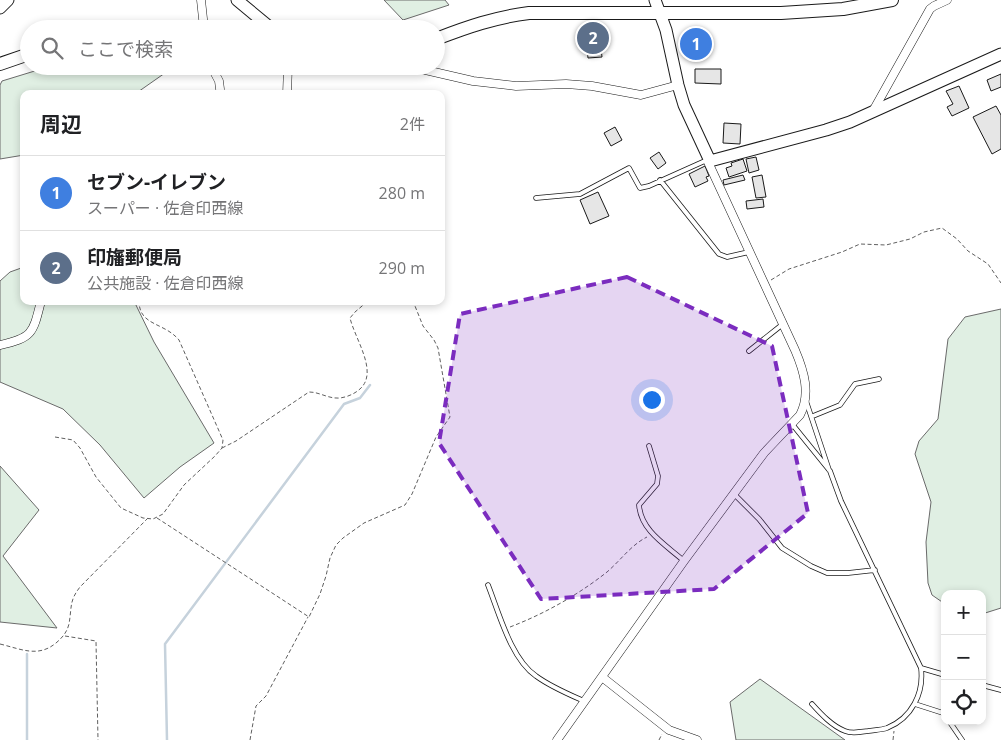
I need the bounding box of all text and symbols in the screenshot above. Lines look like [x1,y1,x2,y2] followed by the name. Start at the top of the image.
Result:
[577,19,609,57] pin: 2
[20,20,445,75] search box
[680,25,712,63] pin: 1
[38,34,66,62] icon: search
[78,36,173,62] text: ここで検索
[40,110,82,138] text: 周辺
[400,113,425,135] text: 2件
[87,169,226,195] text: セブン-イレブン
[51,182,61,204] text: 1
[379,182,425,204] text: 280 m
[87,197,243,219] text: スーパー · 佐倉印西線
[87,244,182,270] text: 印旛郵便局
[51,257,61,279] text: 2
[379,257,425,279] text: 290 m
[87,272,244,294] text: 公共施設 · 佐倉印西線
[639,387,665,413] your location
[941,590,986,725] map controls
[941,590,986,635] button: +
[941,635,986,680] button: −
[941,680,986,725] button: locate

